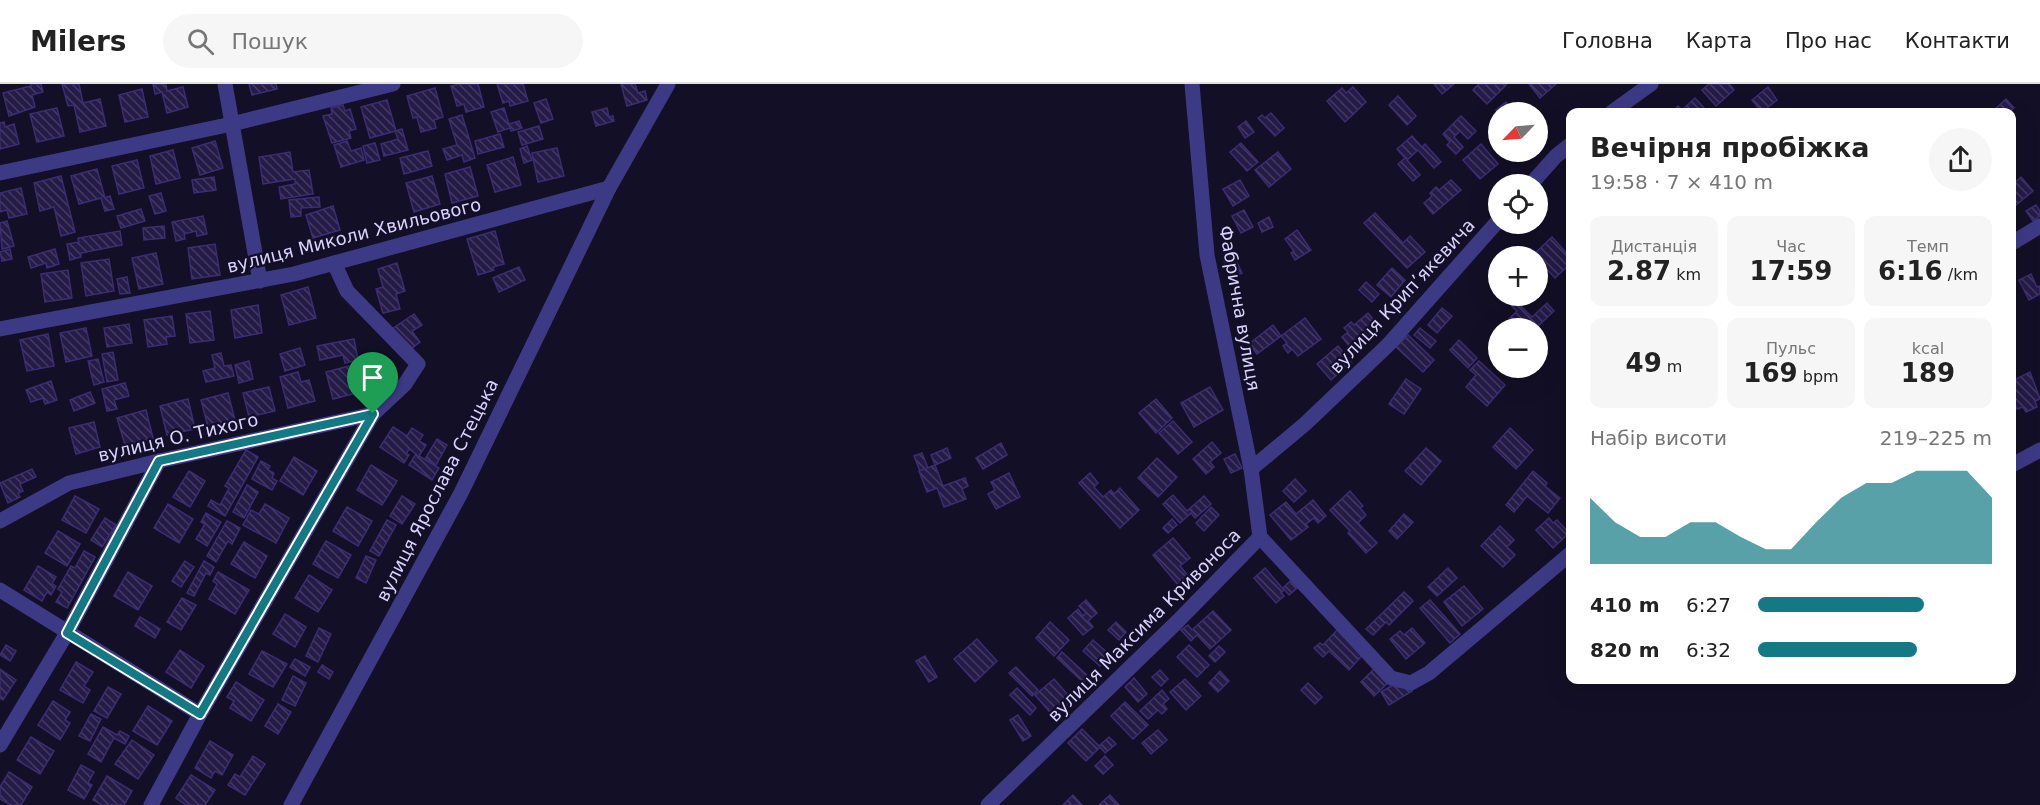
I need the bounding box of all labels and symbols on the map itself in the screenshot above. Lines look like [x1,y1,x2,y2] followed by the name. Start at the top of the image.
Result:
[1488,102,1548,162] north arrow
[225,193,483,277] street label: вулиця Миколи Хвильового
[1325,214,1479,378] street label: вулиця Крипʼякевича
[1215,224,1265,392] street label: Фабрична вулиця
[347,352,398,414] pin
[372,375,502,605] street label: вулиця Ярослава Стецька
[96,408,260,466] street label: вулиця О. Тихого
[1043,524,1245,726] street label: вулиця Максима Кривоноса

